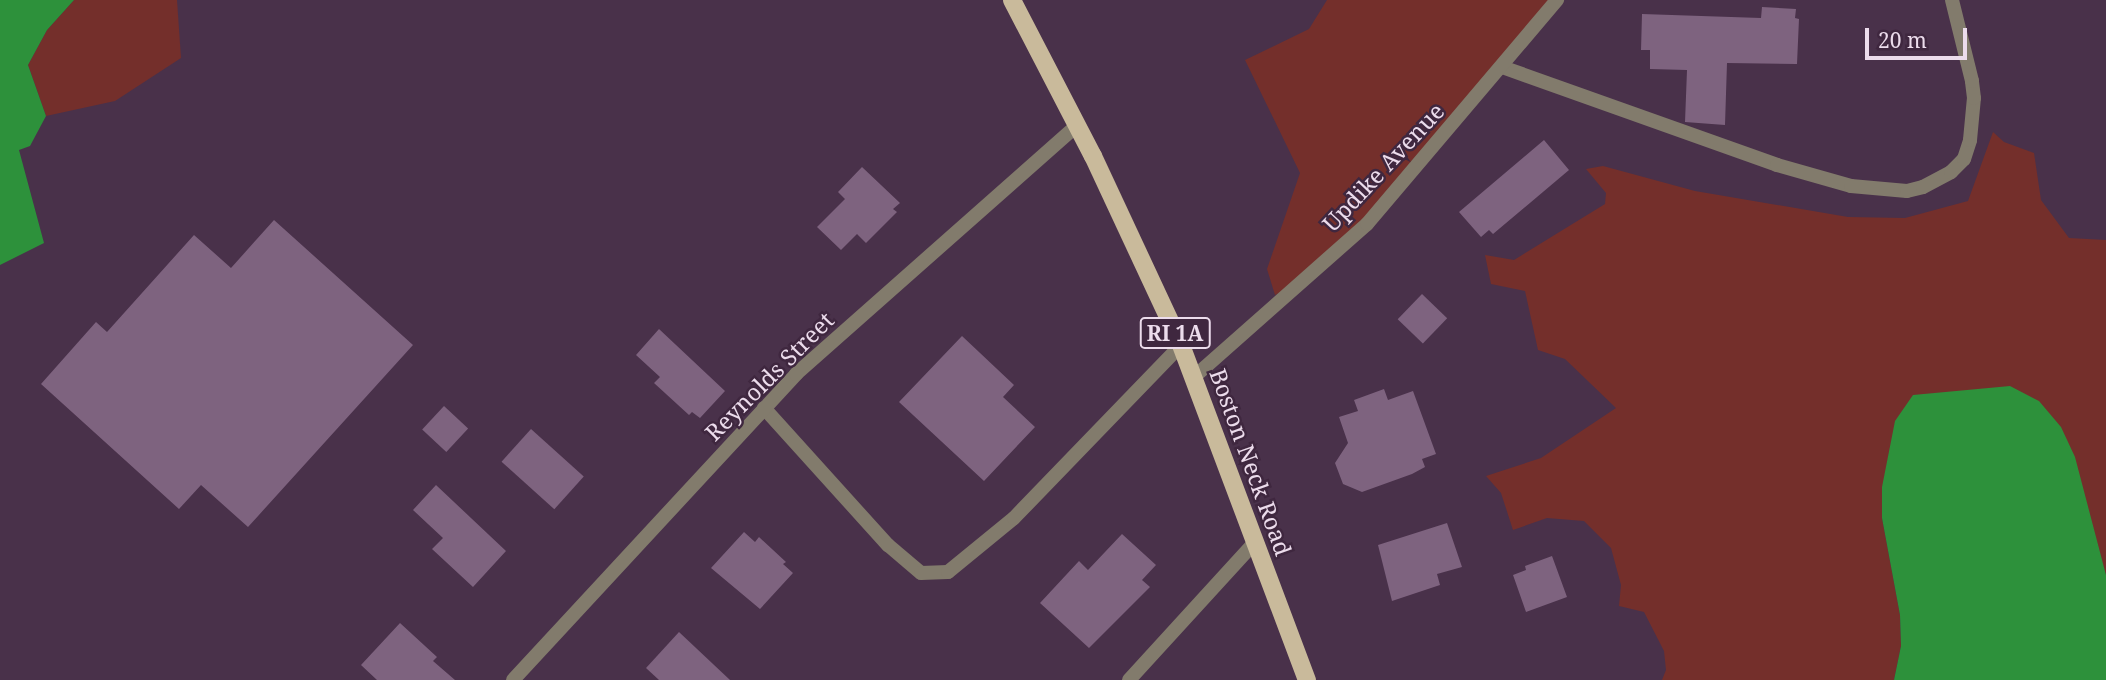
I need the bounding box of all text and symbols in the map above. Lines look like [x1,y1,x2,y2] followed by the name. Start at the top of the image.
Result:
[1868,14,1969,58] scale bar
[1878,26,1927,54] text: 20 m
[1316,97,1450,237] street label: Updike Avenue
[699,306,839,446] street label: Reynolds Street
[1138,316,1212,350] road number: RI 1A
[1204,365,1298,559] street label: Boston Neck Road

